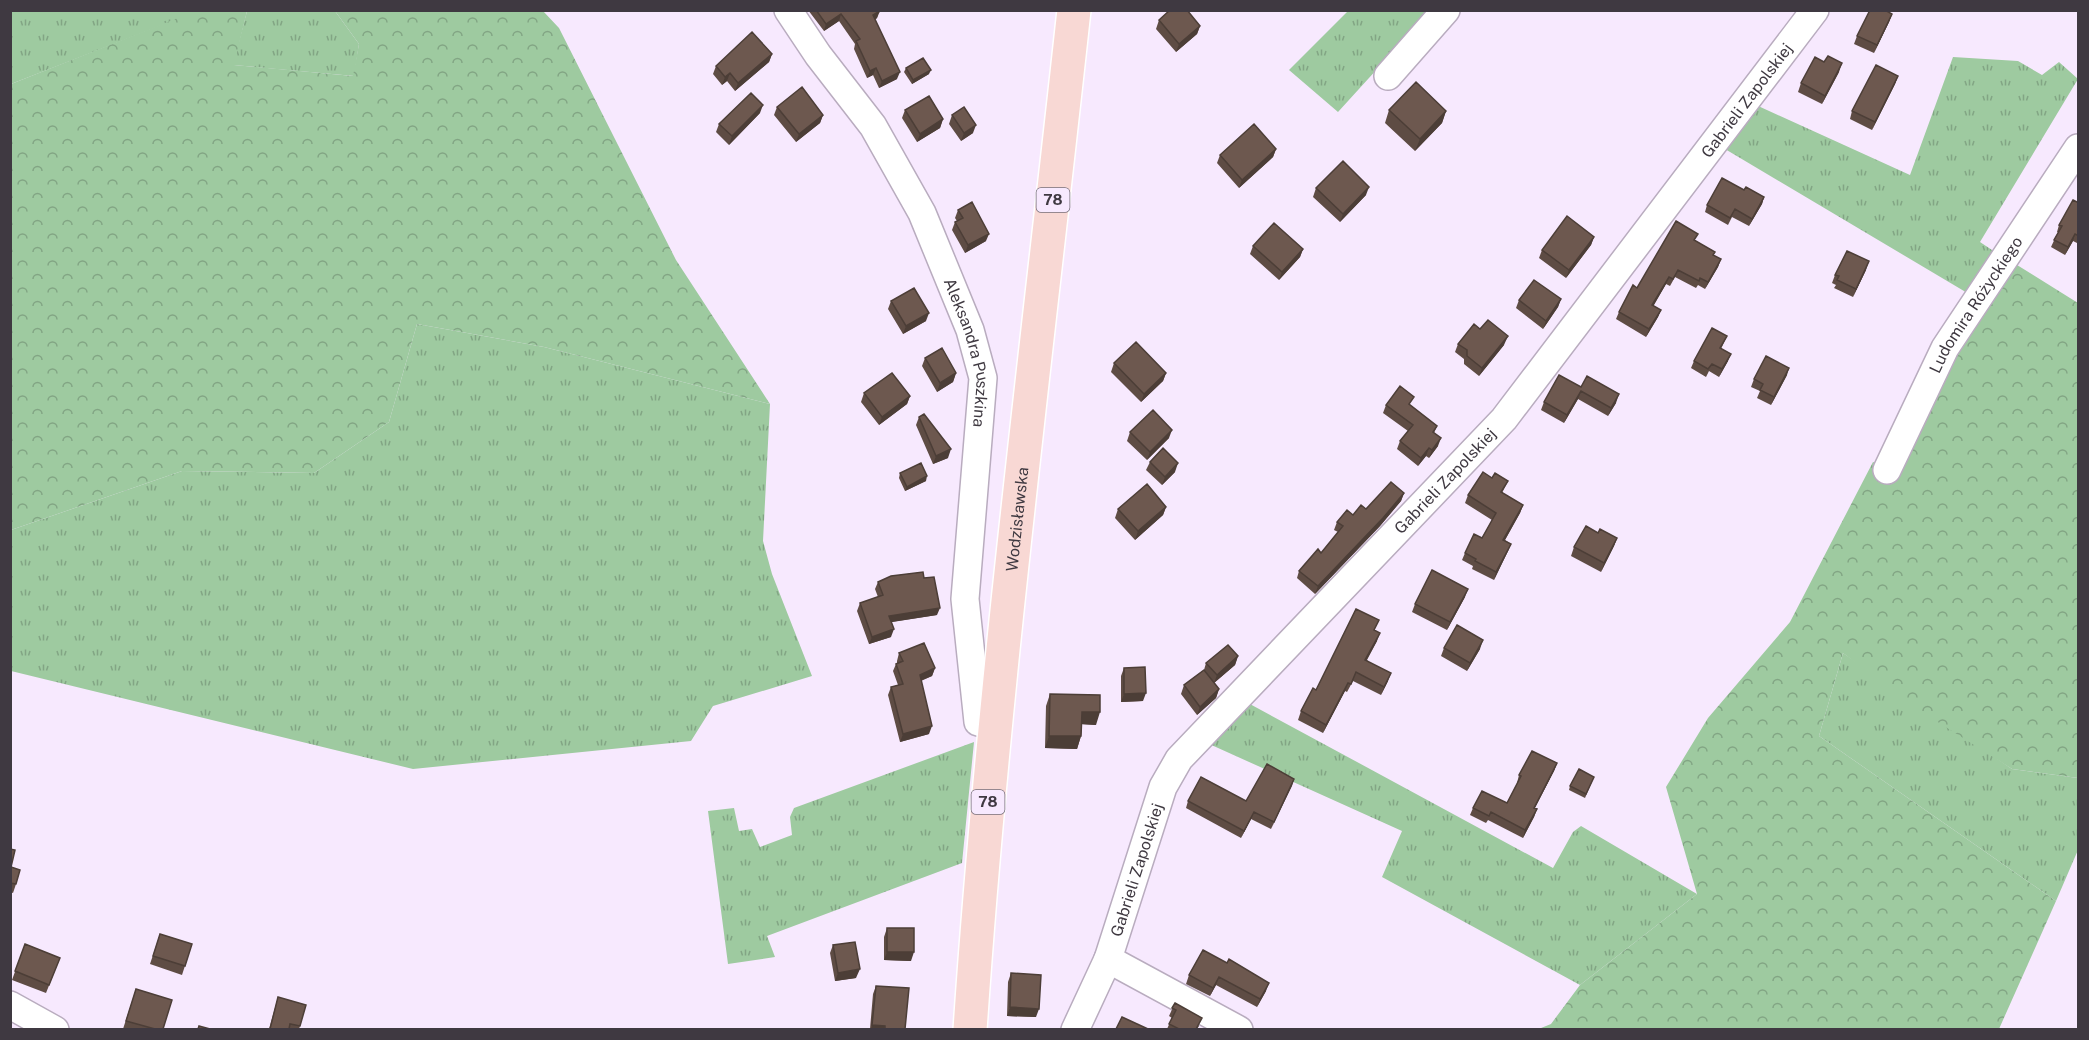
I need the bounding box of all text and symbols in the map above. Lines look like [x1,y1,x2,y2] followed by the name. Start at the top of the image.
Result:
[1697,39,1796,161] street label: Gabrieli Zapolskiej
[1036,188,1070,212] road number: 78
[1926,233,2027,376] street label: Ludomira Różyckiego
[940,275,992,428] street label: Aleksandra Puszkina
[1390,424,1500,538] street label: Gabrieli Zapolskiej
[1002,466,1032,572] street label: Wodzisławska
[972,790,1004,814] road number: 78
[1107,801,1167,939] street label: Gabrieli Zapolskiej

